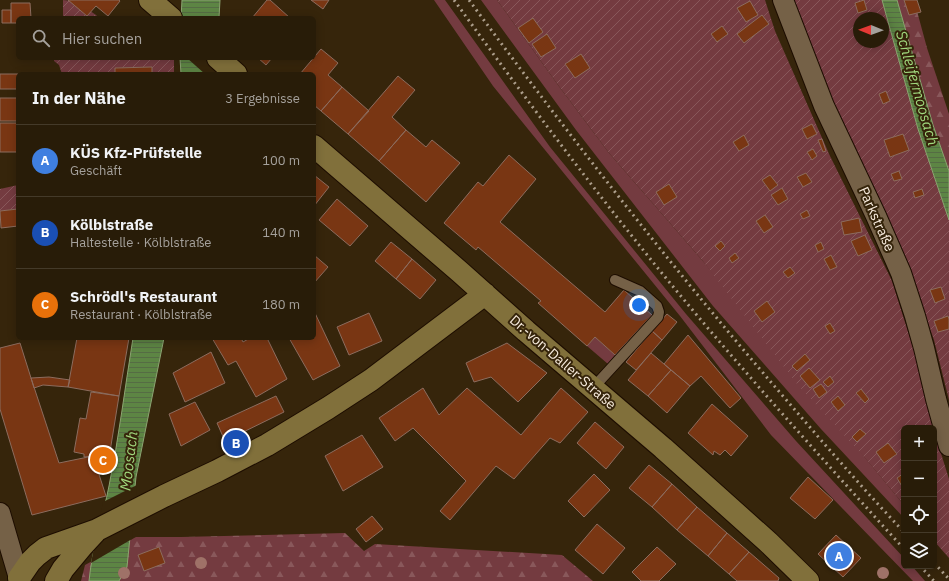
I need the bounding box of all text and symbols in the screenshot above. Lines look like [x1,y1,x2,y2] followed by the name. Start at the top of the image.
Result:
[853,12,889,48] north arrow
[16,16,316,60] search box
[30,27,52,49] icon: search
[892,28,943,147] water label: Schleifermoosach
[62,29,142,48] text: Hier suchen
[32,87,126,109] text: In der Nähe
[225,90,300,107] text: 3 Ergebnisse
[70,143,202,162] text: KÜS Kfz-Prüfstelle
[41,152,49,169] text: A
[262,152,300,169] text: 100 m
[70,162,122,179] text: Geschäft
[855,184,899,254] street label: Parkstraße
[70,215,153,234] text: Kölblstraße
[41,224,49,241] text: B
[262,224,300,241] text: 140 m
[70,234,211,251] text: Haltestelle · Kölblstraße
[70,287,217,306] text: Schrödl's Restaurant
[629,295,649,315] your location
[41,296,49,313] text: C
[262,296,300,313] text: 180 m
[70,306,212,323] text: Restaurant · Kölblstraße
[506,311,620,413] street label: Dr.-von-Daller-Straße
[901,425,937,569] map controls
[901,425,937,461] button: +
[223,428,249,458] pin: B
[115,430,142,492] water label: Moosach
[90,445,116,475] pin: C
[901,461,937,497] button: −
[901,497,937,533] button: locate
[901,533,937,569] button: layers
[826,541,852,571] pin: A

